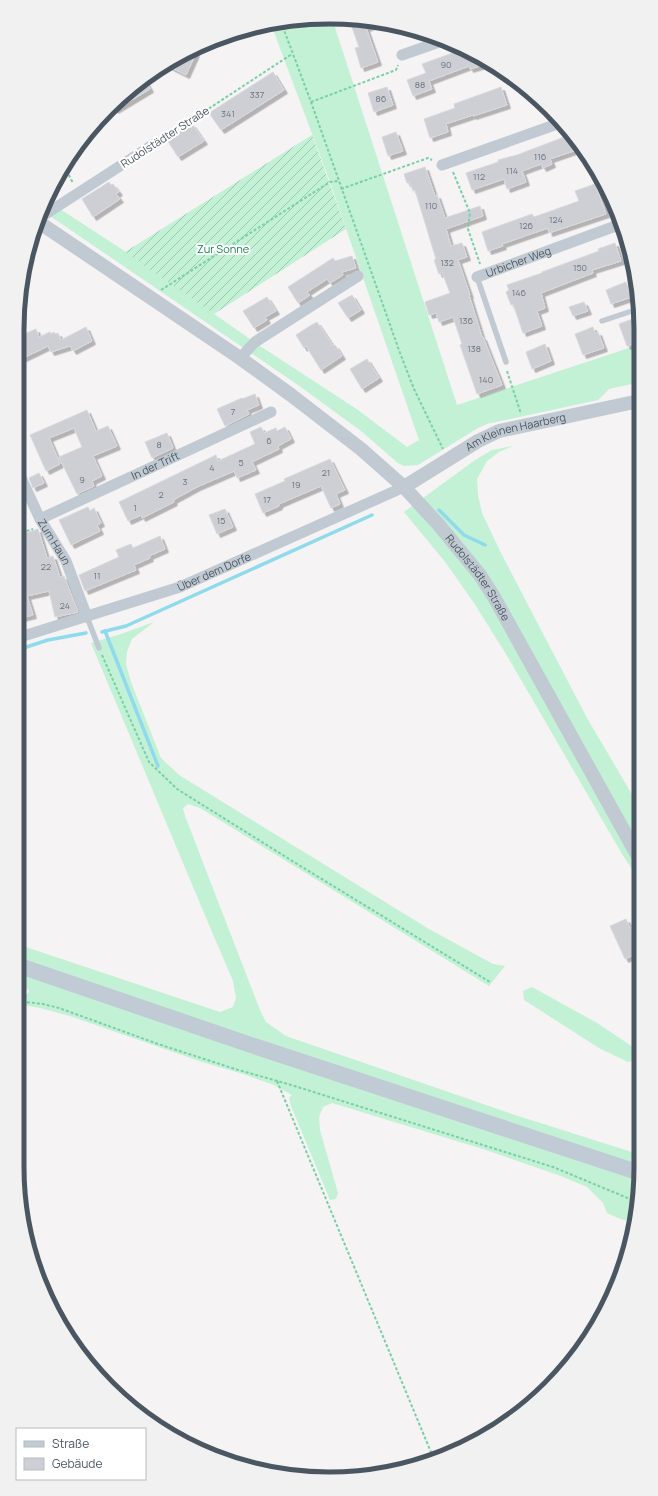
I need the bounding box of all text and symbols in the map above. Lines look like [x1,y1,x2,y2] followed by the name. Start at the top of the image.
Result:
[440,58,452,71] house number: 90
[415,78,425,91] house number: 88
[250,88,265,101] house number: 337
[376,92,387,105] house number: 86
[118,102,212,171] street label: Rudolstädter Straße
[221,107,235,120] house number: 341
[534,150,547,163] house number: 116
[506,164,518,177] house number: 114
[473,170,485,183] house number: 112
[425,199,437,212] house number: 110
[549,213,563,226] house number: 124
[519,219,534,232] house number: 126
[197,241,250,256] park label: Zur Sonne
[483,242,553,280] street label: Urbicher Weg
[440,256,454,269] house number: 132
[573,261,587,274] house number: 150
[512,286,527,299] house number: 146
[459,314,473,327] house number: 136
[467,342,481,355] house number: 138
[479,373,493,386] house number: 140
[231,405,236,418] house number: 7
[462,409,567,454] street label: Am Kleinen Haarberg
[266,434,272,447] house number: 6
[156,438,162,451] house number: 8
[129,448,181,483] street label: In der Trift
[238,456,244,469] house number: 5
[209,461,215,474] house number: 4
[322,466,330,479] house number: 21
[79,473,85,486] house number: 9
[183,475,188,488] house number: 3
[291,478,301,491] house number: 19
[158,488,164,501] house number: 2
[263,493,271,506] house number: 17
[133,501,137,514] house number: 1
[217,514,225,527] house number: 15
[35,516,75,567] street label: Zum Haun
[443,531,514,624] street label: Rudolstädter Straße
[175,548,254,594] street label: Über dem Dorfe
[41,560,51,573] house number: 22
[93,569,101,582] house number: 11
[60,599,70,612] house number: 24
[16,1428,146,1480] legend
[52,1435,89,1452] text: Straße
[52,1455,103,1472] text: Gebäude

